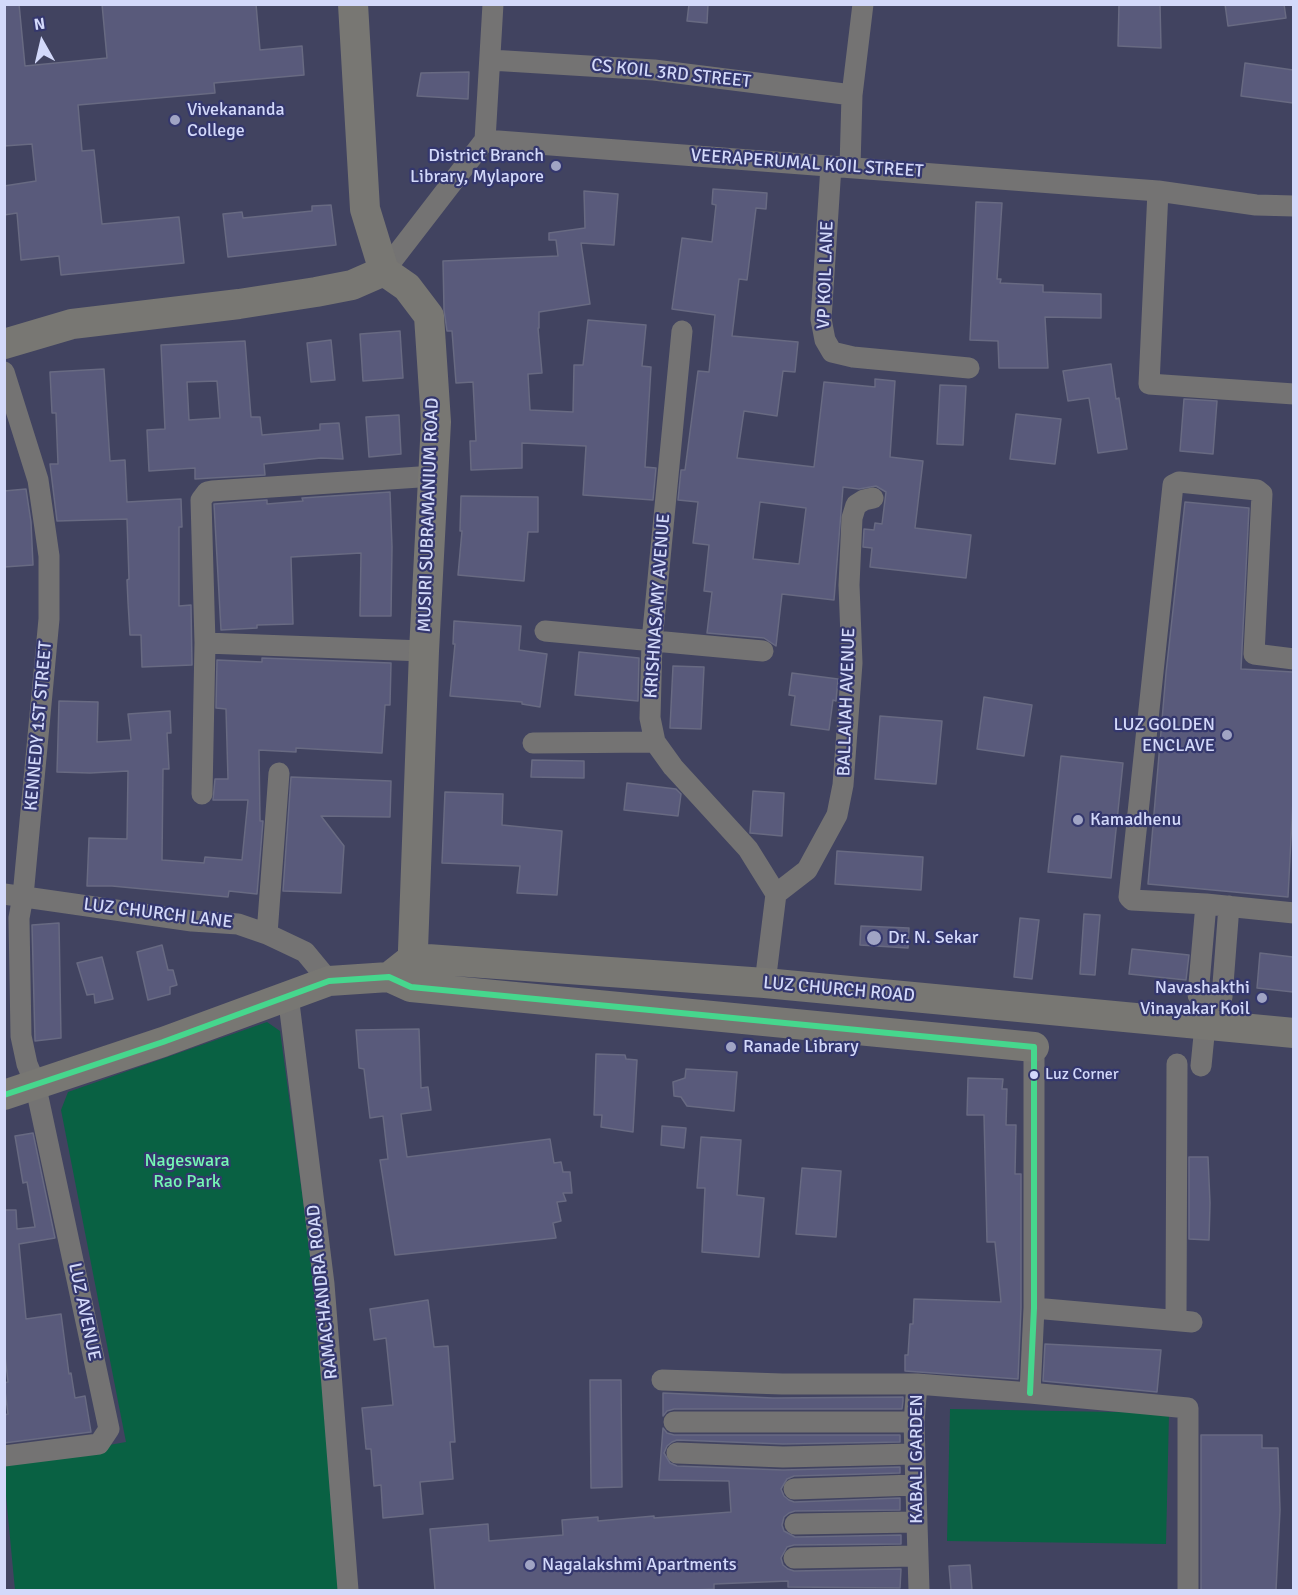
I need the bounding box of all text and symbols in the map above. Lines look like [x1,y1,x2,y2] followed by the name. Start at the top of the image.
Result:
[12,12,72,72] north arrow
[33,13,46,35] text: N
[590,55,752,93] street label: CS KOIL 3RD STREET
[187,99,285,142] place label: Vivekananda College
[168,113,182,127] marker: Vivekananda College
[410,145,544,188] place label: District Branch Library, Mylapore
[690,145,924,183] street label: VEERAPERUMAL KOIL STREET
[549,159,563,173] marker: District Branch Library, Mylapore
[813,221,839,329] street label: VP KOIL LANE
[414,397,444,633] street label: MUSIRI SUBRAMANIUM ROAD
[641,513,675,699] street label: KRISHNASAMY AVENUE
[834,627,860,777] street label: BALLAIAH AVENUE
[21,640,57,812] street label: KENNEDY 1ST STREET
[1114,714,1215,756] place label: LUZ GOLDEN ENCLAVE
[1220,728,1234,742] marker: LUZ GOLDEN ENCLAVE
[1090,809,1181,831] place label: Kamadhenu
[1071,813,1085,827] marker: Kamadhenu
[82,894,234,934] street label: LUZ CHURCH LANE
[888,927,978,949] place label: Dr. N. Sekar
[865,929,883,947] marker: Dr. N. Sekar
[762,973,916,1007] street label: LUZ CHURCH ROAD
[1140,977,1250,1020] place label: Navashakthi Vinayakar Koil
[1255,991,1269,1005] marker: Navashakthi Vinayakar Koil
[743,1036,859,1058] place label: Ranade Library
[724,1040,738,1054] marker: Ranade Library
[1045,1065,1119,1085] place label: Luz Corner
[1028,1069,1040,1081] marker: Luz Corner
[144,1150,230,1192] park label: Nageswara Rao Park
[303,1204,343,1380] street label: RAMACHANDRA ROAD
[63,1261,105,1363] street label: LUZ AVENUE
[906,1394,928,1524] street label: KABALI GARDEN
[542,1554,737,1576] place label: Nagalakshmi Apartments
[523,1558,537,1572] marker: Nagalakshmi Apartments

